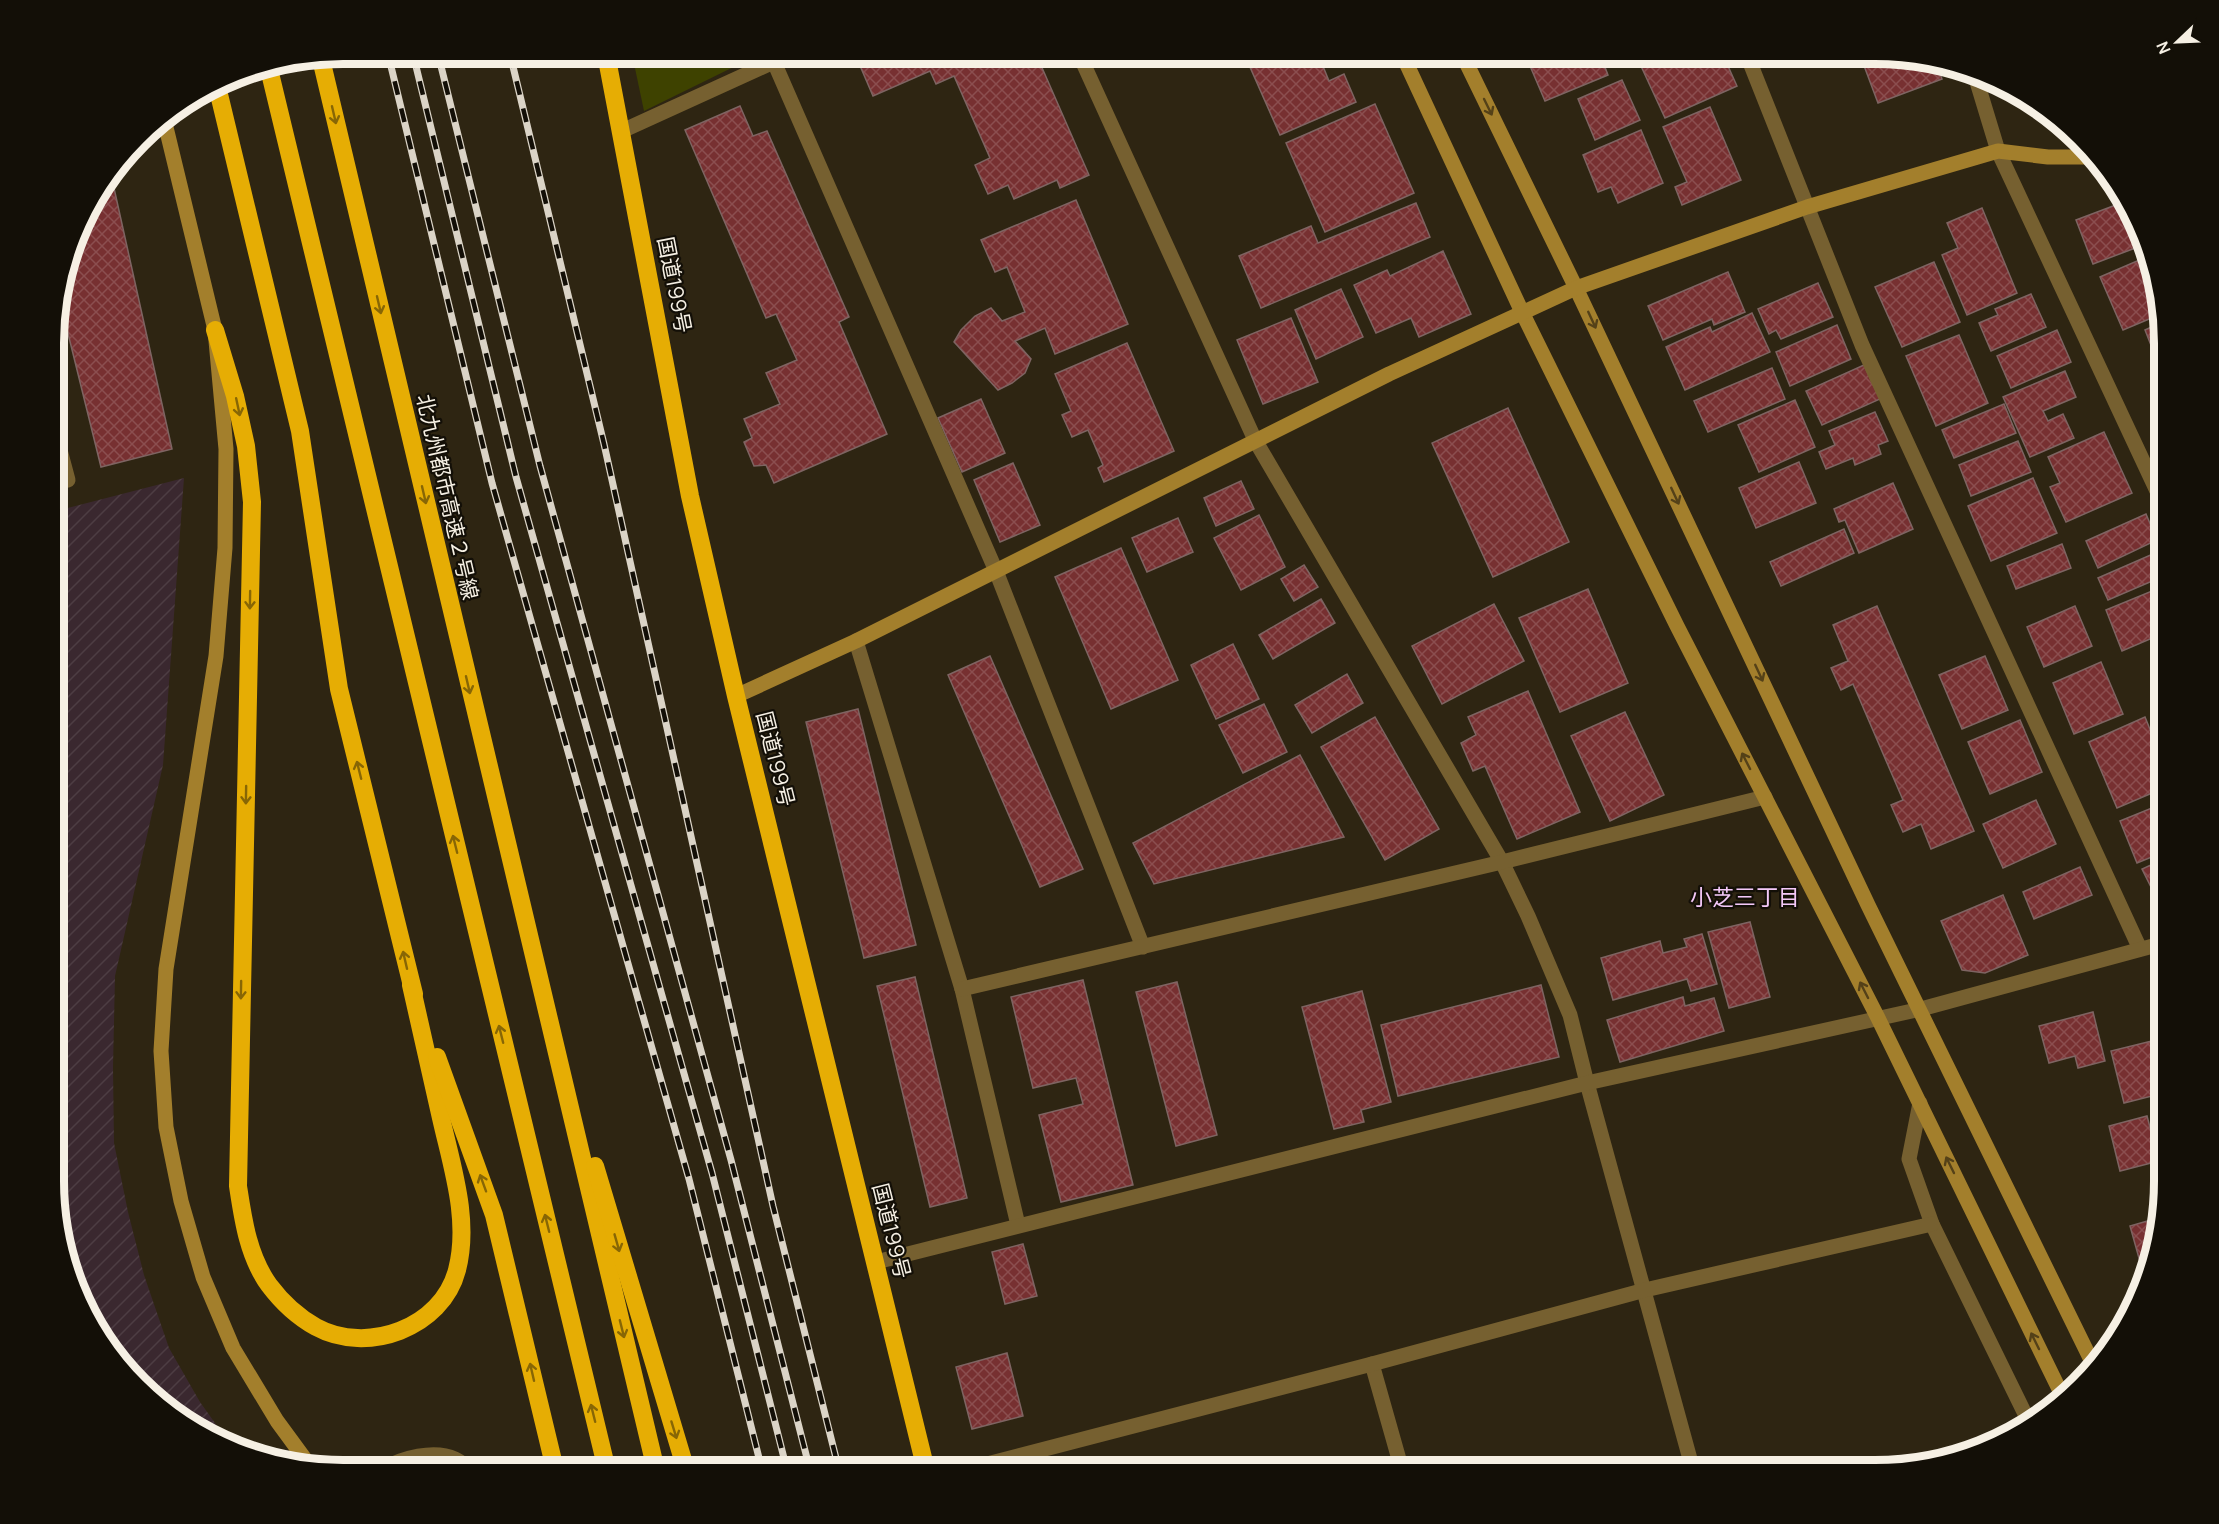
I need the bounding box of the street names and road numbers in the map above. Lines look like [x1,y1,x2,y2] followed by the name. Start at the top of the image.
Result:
[652,234,698,335] street label: 国道199号
[411,391,485,602] street label: 北九州都市高速２号線
[751,708,801,809] street label: 国道199号
[867,1180,917,1281] street label: 国道199号

